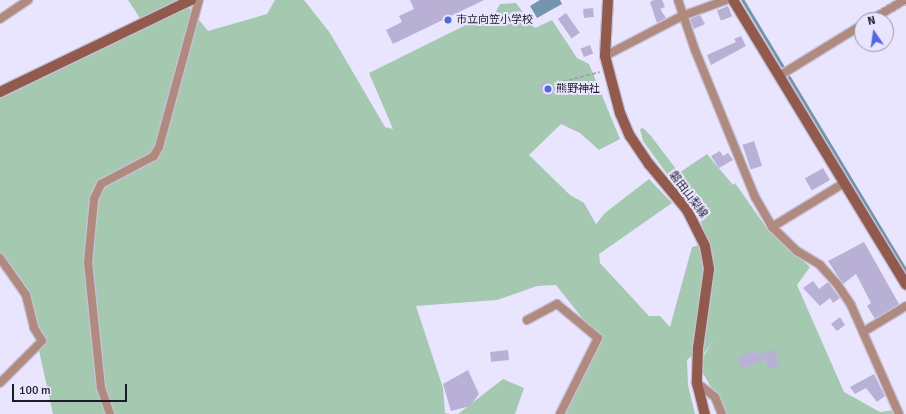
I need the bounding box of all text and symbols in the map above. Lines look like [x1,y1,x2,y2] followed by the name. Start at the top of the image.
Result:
[854,12,894,52] north arrow
[456,13,533,27] place label: 市立向笠小学校
[866,14,877,28] text: N
[443,15,453,25] marker: 市立向笠小学校
[556,82,600,96] place label: 熊野神社
[543,84,553,94] marker: 熊野神社
[666,169,710,221] street label: 磐田山梨線
[14,376,129,402] scale bar
[19,383,51,398] text: 100 m

